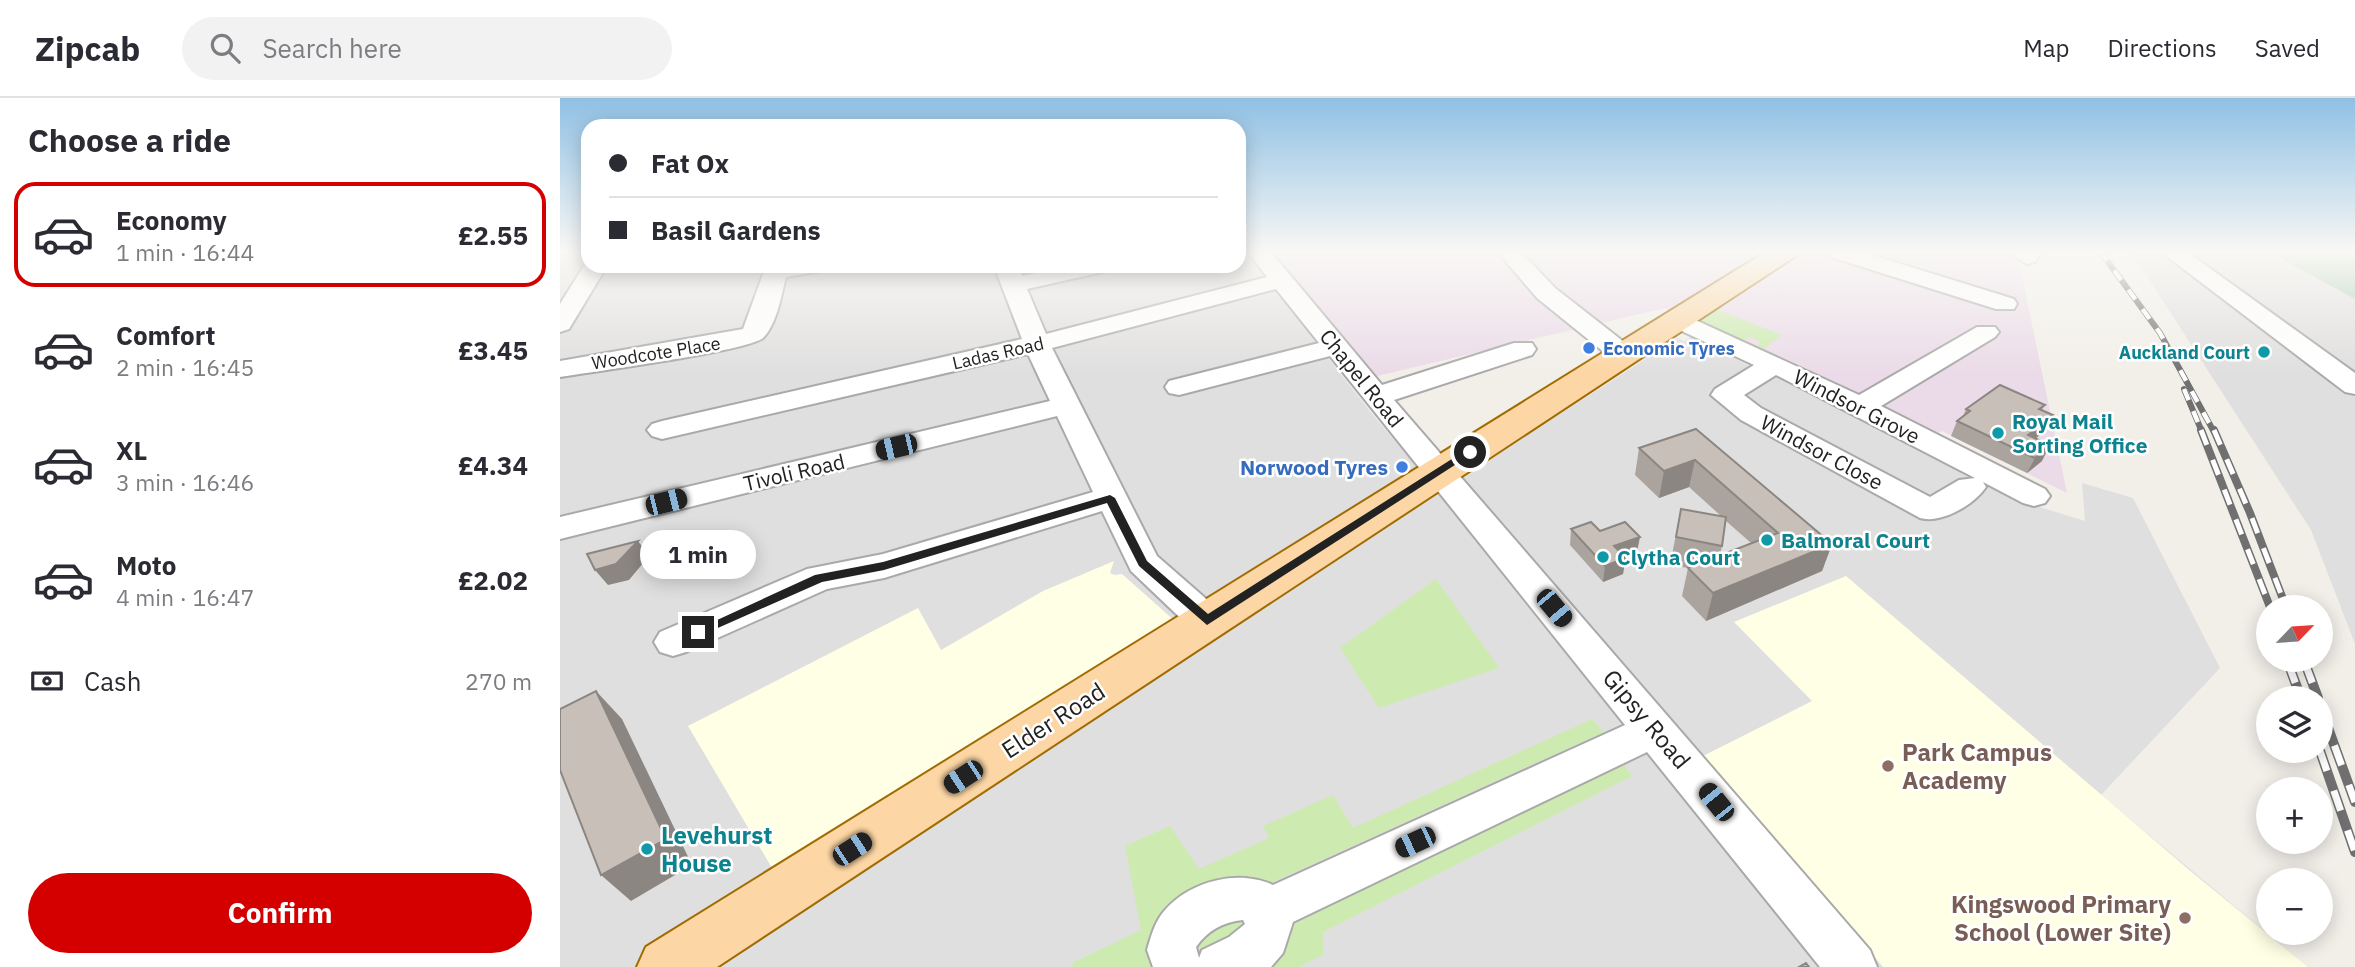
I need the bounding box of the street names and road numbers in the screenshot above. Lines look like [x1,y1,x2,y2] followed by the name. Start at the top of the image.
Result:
[1314,323,1410,433] street label: Chapel Road
[590,331,722,375] street label: Woodcote Place
[950,331,1046,375] street label: Ladas Road
[1789,362,1925,450] street label: Windsor Grove
[1756,408,1888,496] street label: Windsor Close
[740,447,848,497] street label: Tivoli Road
[1596,662,1698,776] street label: Gipsy Road
[995,675,1111,765] street label: Elder Road

